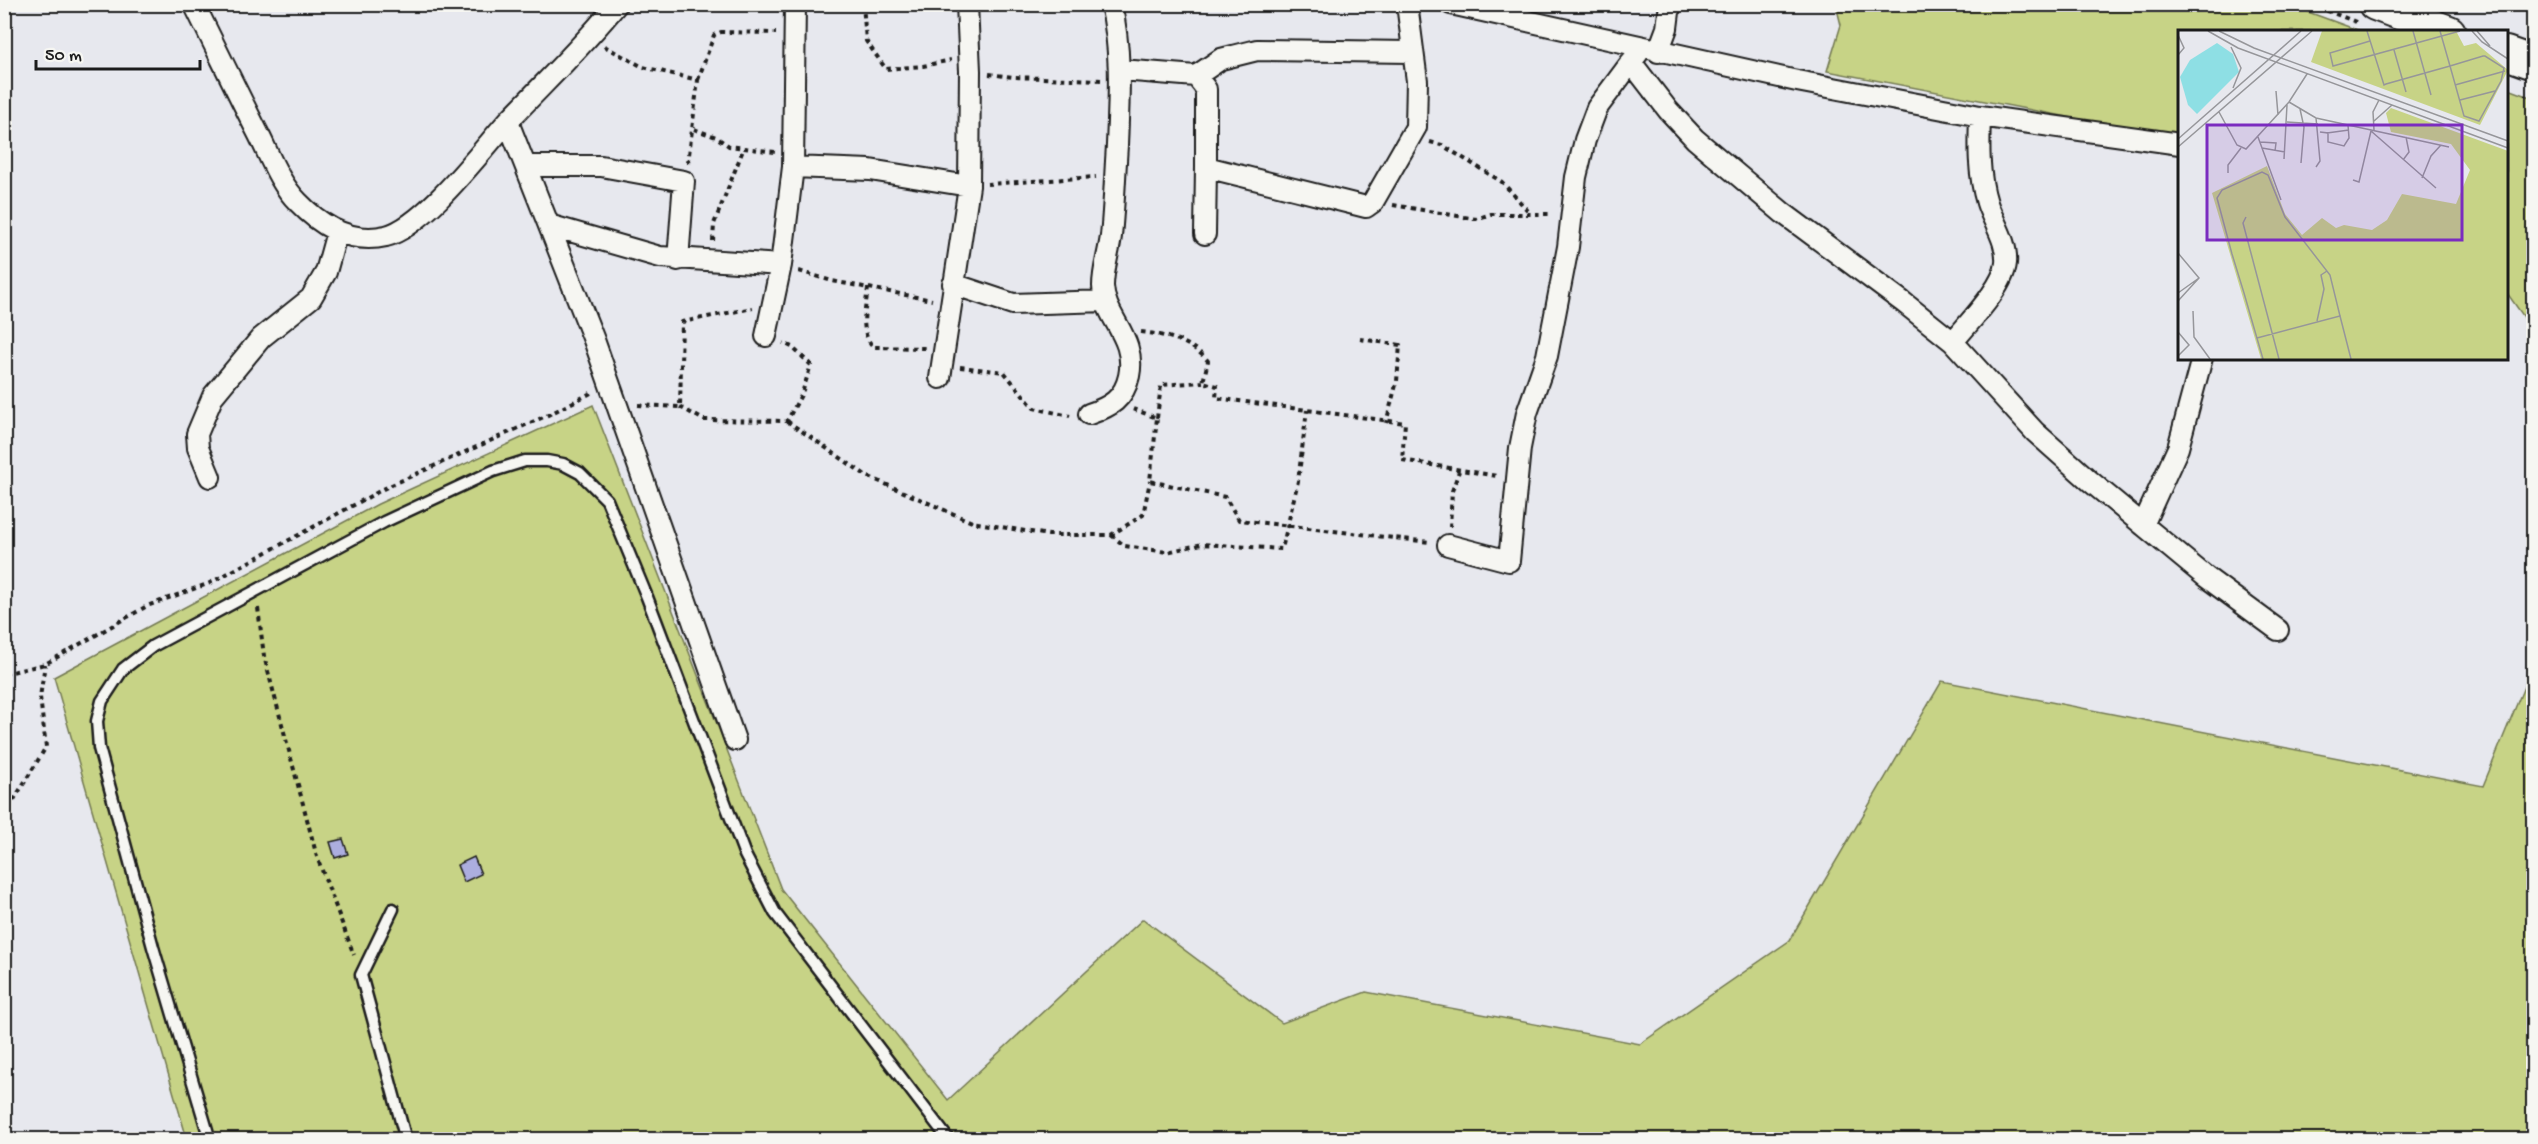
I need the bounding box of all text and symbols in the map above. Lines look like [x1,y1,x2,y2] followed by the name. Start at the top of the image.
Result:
[2178,30,2508,360] inset map
[36,33,200,71] scale bar
[45,46,82,67] text: 50 m

